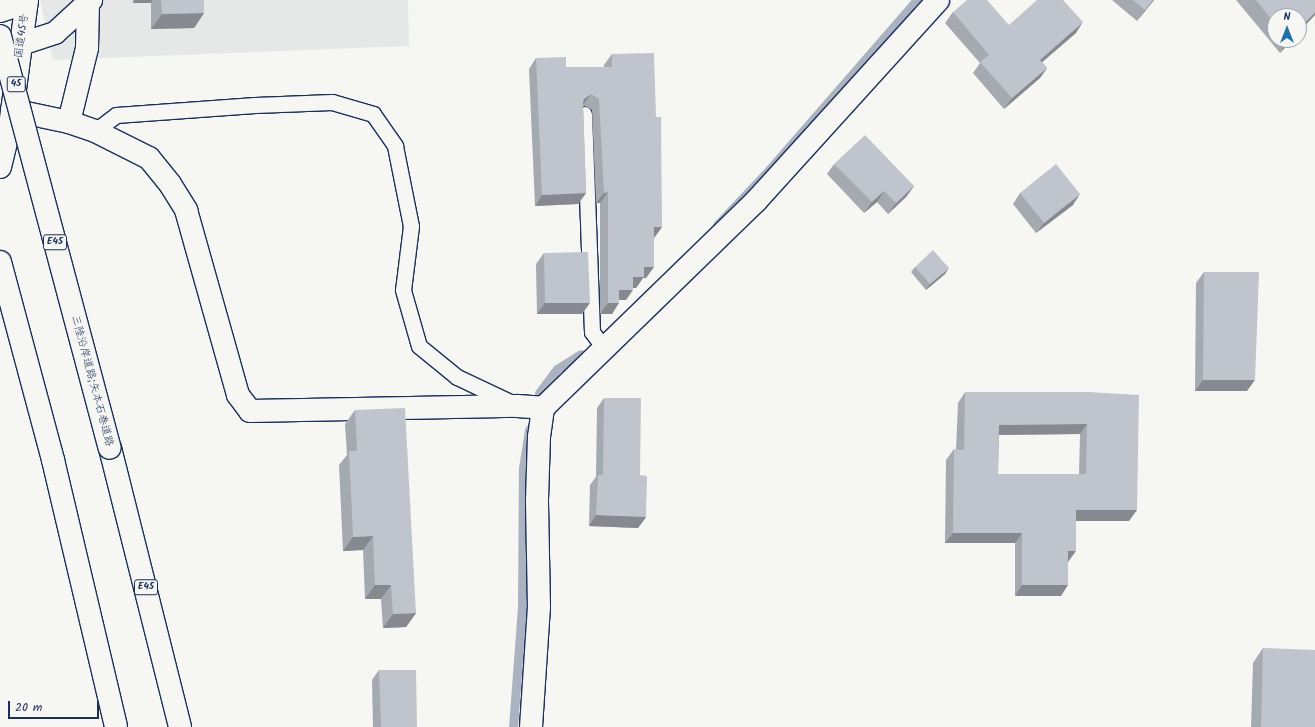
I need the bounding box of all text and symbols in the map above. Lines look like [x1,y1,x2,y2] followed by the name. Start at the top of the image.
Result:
[1267,8,1307,48] north arrow
[1284,8,1290,26] text: N
[12,13,32,59] street label: 国道45号
[6,76,26,92] road number: 45
[42,234,68,250] road number: E45
[68,314,116,448] street label: 三陸沿岸道路;矢本石巻道路
[133,579,159,595] road number: E45
[10,693,101,719] scale bar
[15,698,42,717] text: 20 m

